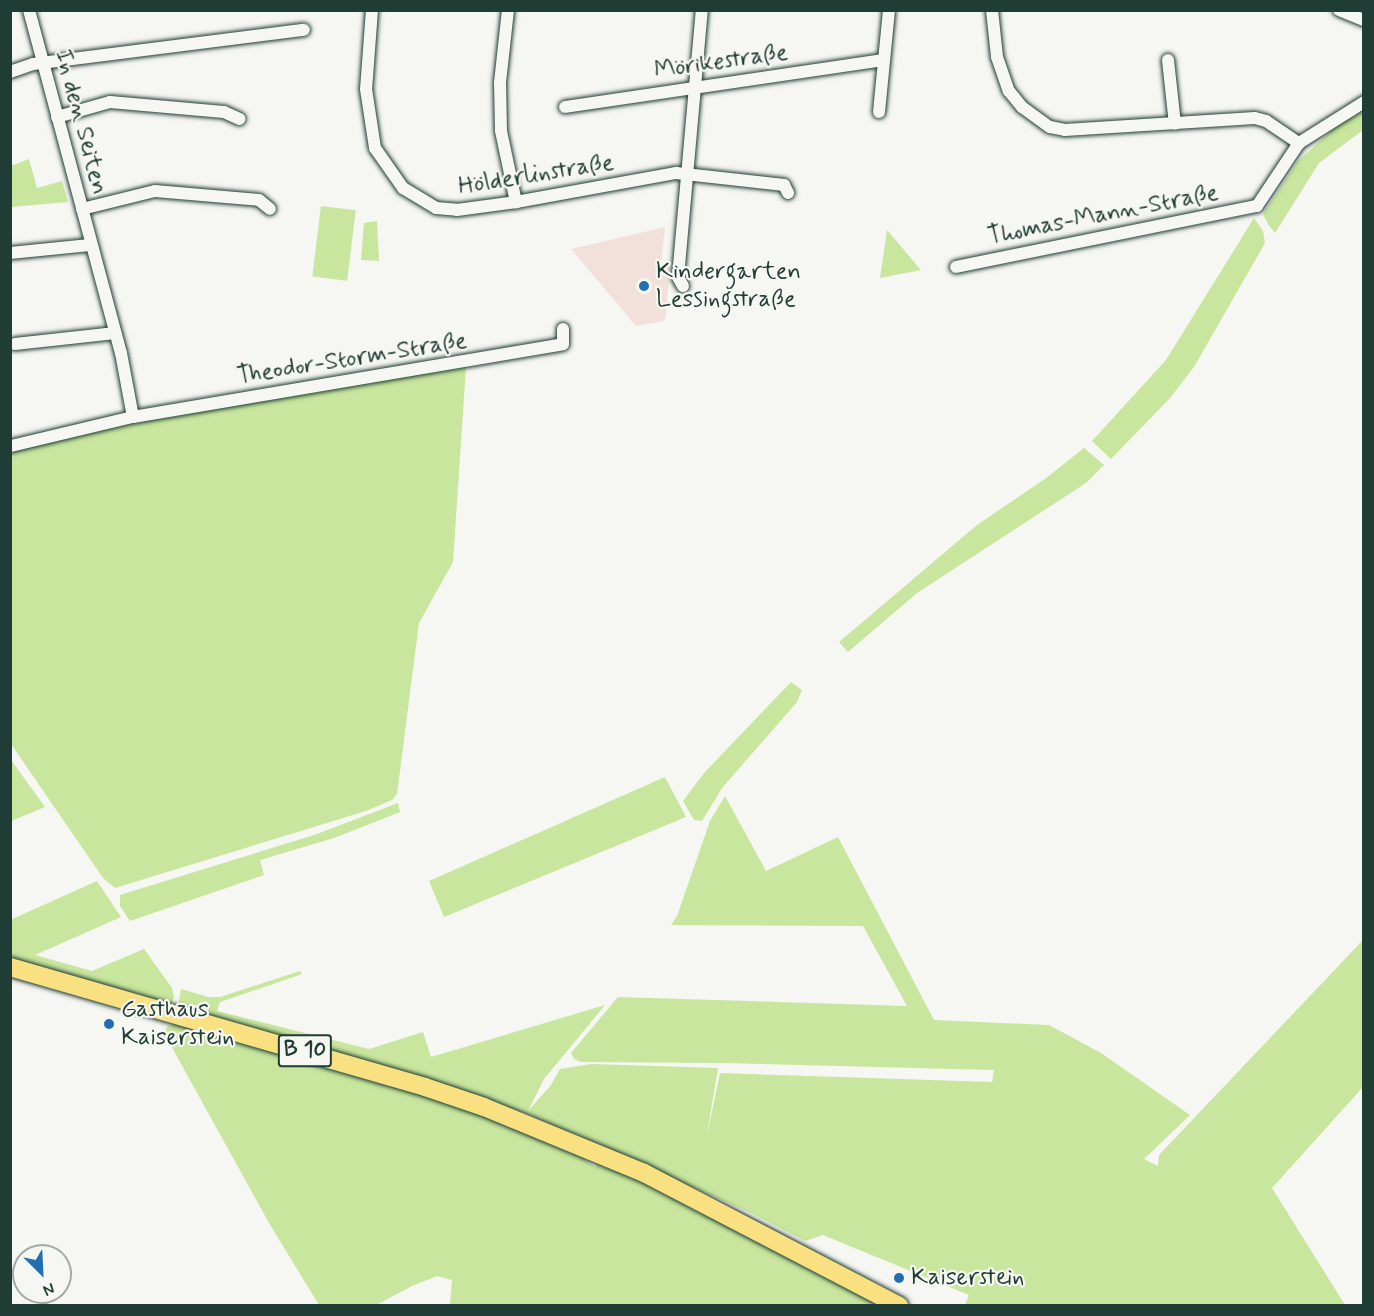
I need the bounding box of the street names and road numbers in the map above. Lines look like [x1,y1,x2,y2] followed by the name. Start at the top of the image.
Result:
[652,38,790,86] street label: Mörikestraße
[49,49,113,195] street label: In den Seiten
[456,148,616,202] street label: Hölderlinstraße
[985,178,1221,252] street label: Thomas-Mann-Straße
[235,327,469,391] street label: Theodor-Storm-Straße
[276,1032,334,1070] road number: B 10

